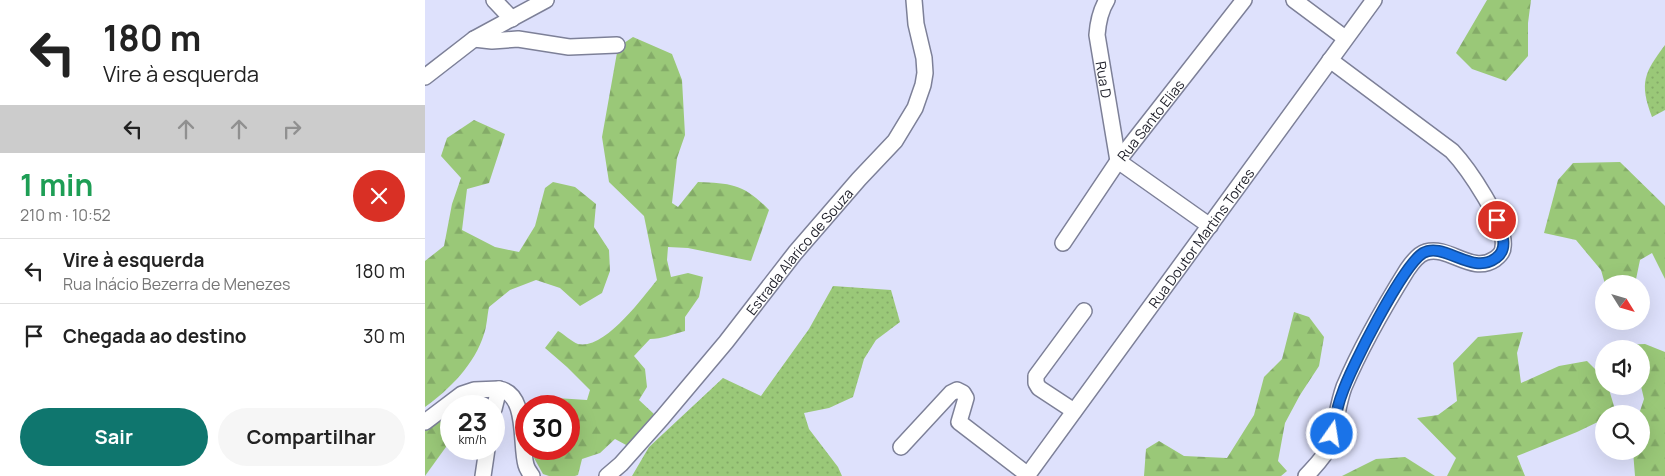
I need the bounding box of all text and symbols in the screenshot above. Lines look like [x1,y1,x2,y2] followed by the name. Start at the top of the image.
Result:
[103,14,201,62] text: 180 m
[20,20,85,85] icon: left
[103,59,259,89] text: Vire à esquerda
[1092,60,1117,99] street label: Rua D
[1112,75,1188,165] street label: Rua Santo Elias
[119,115,147,143] icon: left
[172,115,200,143] icon: ahead
[225,115,253,143] icon: ahead
[278,115,306,143] icon: right
[20,164,93,205] text: 1 min
[1144,164,1258,311] street label: Rua Doutor Martins Torres
[353,170,405,222] button: close
[741,184,857,318] street label: Estrada Alarico de Souza
[1476,199,1518,241] pin
[20,204,111,226] text: 210 m · 10:52
[1483,206,1511,234] icon: arrive
[63,247,204,273] text: Vire à esquerda
[20,257,48,285] icon: left
[355,258,405,284] text: 180 m
[63,273,290,295] text: Rua Inácio Bezerra de Menezes
[1595,275,1650,330] north arrow
[1595,275,1650,460] map controls
[20,322,48,350] icon: arrive
[63,323,246,349] text: Chegada ao destino
[363,323,405,349] text: 30 m
[1595,340,1650,395] button: sound
[515,395,580,460] speed limit sign: 30
[458,404,487,439] text: 23
[1595,405,1650,460] button: search
[1305,407,1357,459] position arrow
[20,408,208,466] button: Sair
[218,408,405,466] button: Compartilhar
[459,431,486,448] text: km/h

